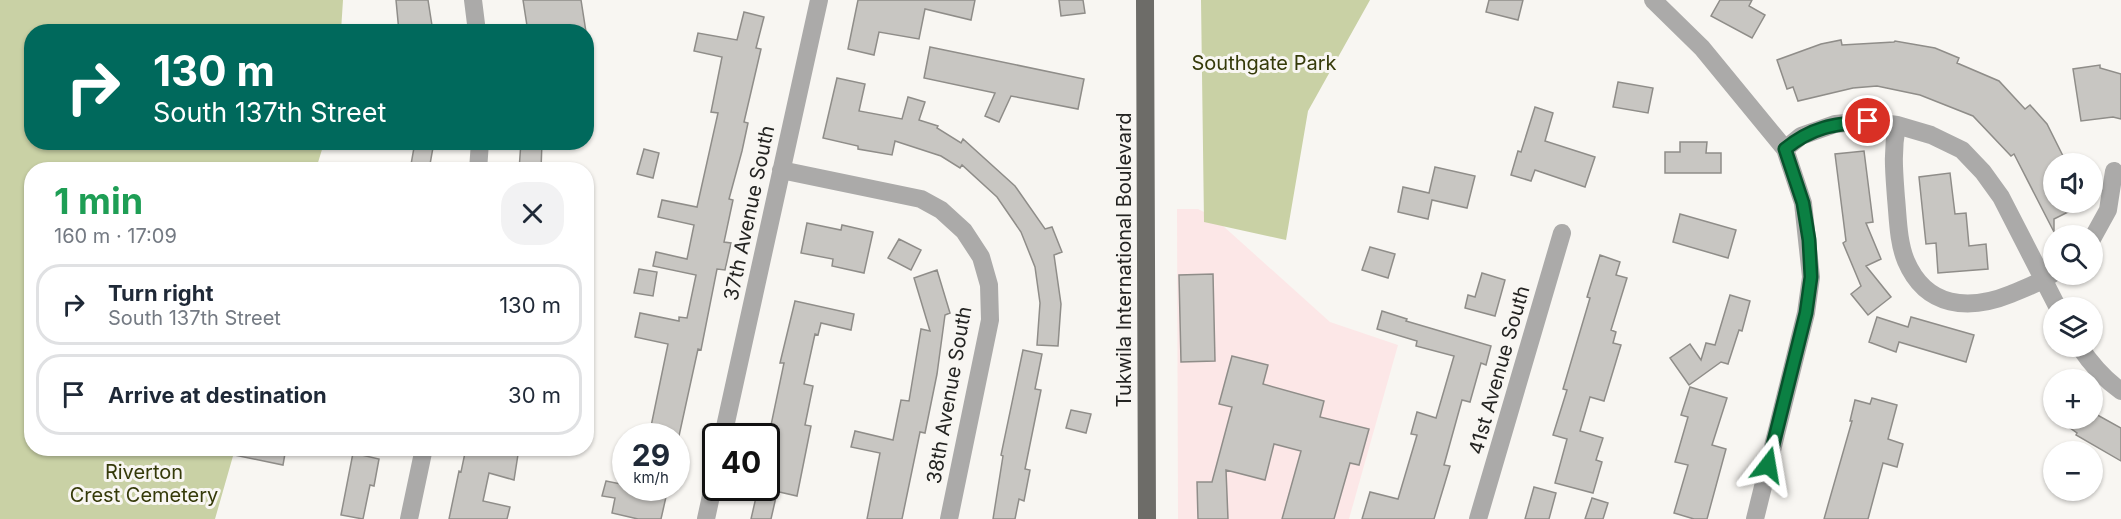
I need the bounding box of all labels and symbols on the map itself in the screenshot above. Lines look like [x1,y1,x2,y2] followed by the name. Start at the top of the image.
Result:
[1192,51,1337,75] park label: Southgate Park
[1842,95,1893,146] pin
[1112,113,1136,407] street label: Tukwila International Boulevard
[719,123,779,303] street label: 37th Avenue South
[1463,283,1535,457] street label: 41st Avenue South
[922,304,976,486] street label: 38th Avenue South
[702,423,780,501] speed limit sign: 40
[1736,433,1800,497] position arrow
[70,460,218,507] park label: Riverton Crest Cemetery

